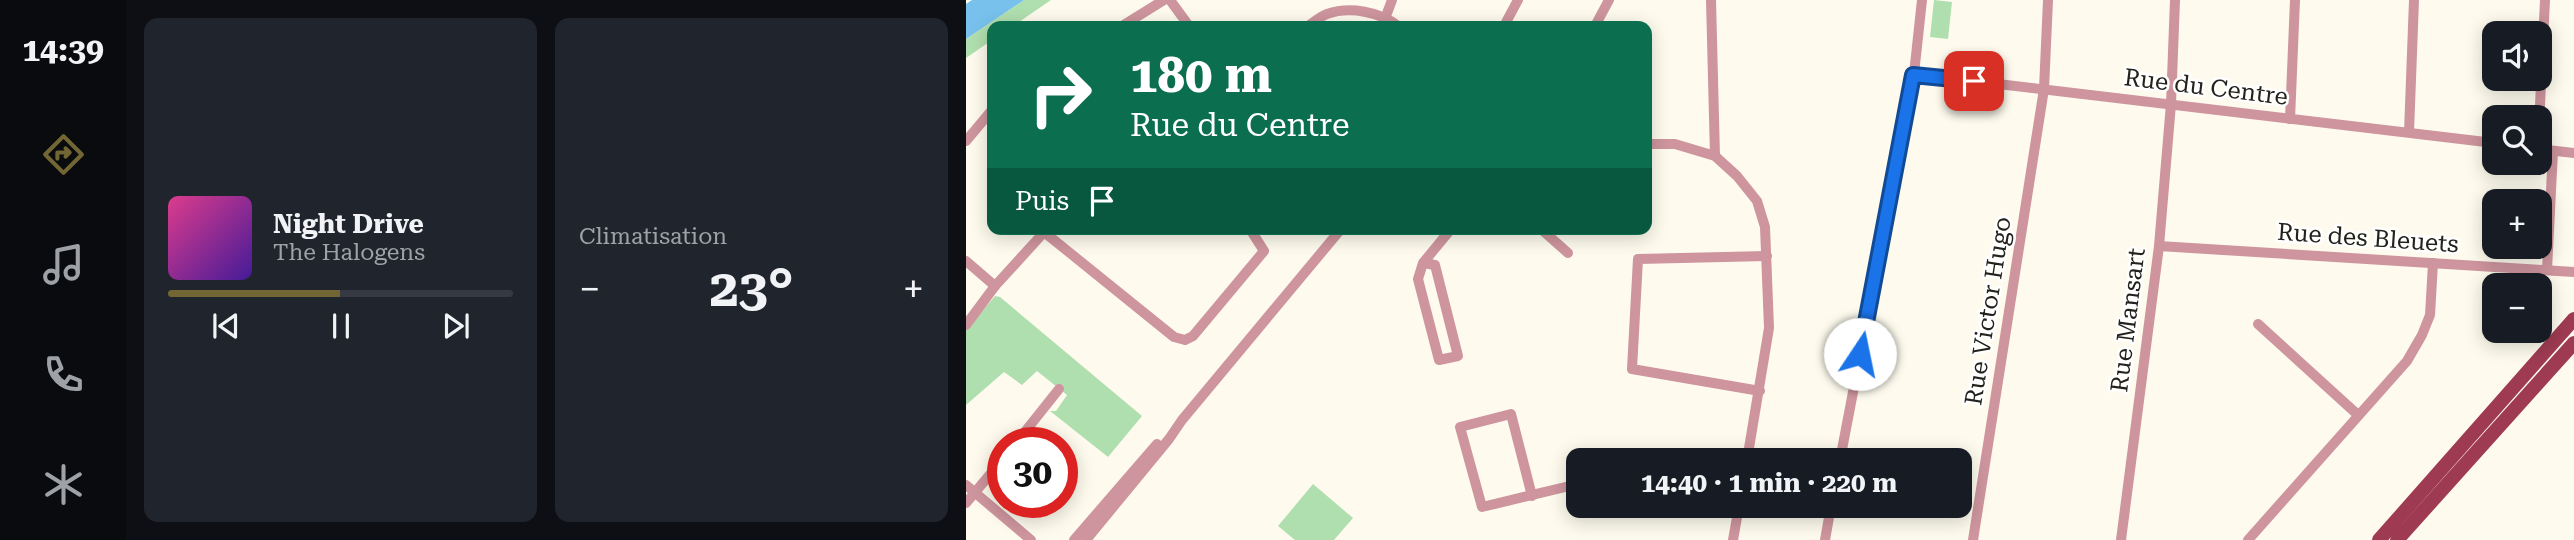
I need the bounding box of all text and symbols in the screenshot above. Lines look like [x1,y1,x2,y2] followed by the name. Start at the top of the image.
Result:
[2482,21,2552,343] map controls
[2482,21,2552,91] button: sound
[22,31,104,69] text: 14:39
[1130,47,1272,104] text: 180 m
[1015,49,1106,140] icon: right
[1944,51,2004,111] pin
[1955,62,1993,100] icon: arrive
[2123,63,2289,111] street label: Rue du Centre
[2482,105,2552,175] button: search
[1130,106,1349,144] text: Rue du Centre
[39,130,88,179] icon: directions
[1083,182,1121,220] icon: arrive
[1015,186,1069,216] text: Puis
[2482,189,2552,259] button: +
[273,209,424,239] text: Night Drive
[1959,215,2017,407] street label: Rue Victor Hugo
[2276,218,2460,258] street label: Rue des Bleuets
[579,223,727,250] text: Climatisation
[273,239,425,266] text: The Halogens
[39,240,88,289] icon: music
[2105,246,2151,394] street label: Rue Mansart
[709,258,794,319] text: 23°
[579,267,600,311] text: −
[903,267,924,311] text: +
[2482,273,2552,343] button: −
[207,307,245,345] icon: previous
[322,307,360,345] icon: pause
[437,307,475,345] icon: next
[1823,317,1897,391] position arrow
[39,350,88,399] icon: phone
[987,427,1078,518] speed limit sign: 30
[39,460,88,509] icon: climate
[1641,468,1897,498] text: 14:40 · 1 min · 220 m

